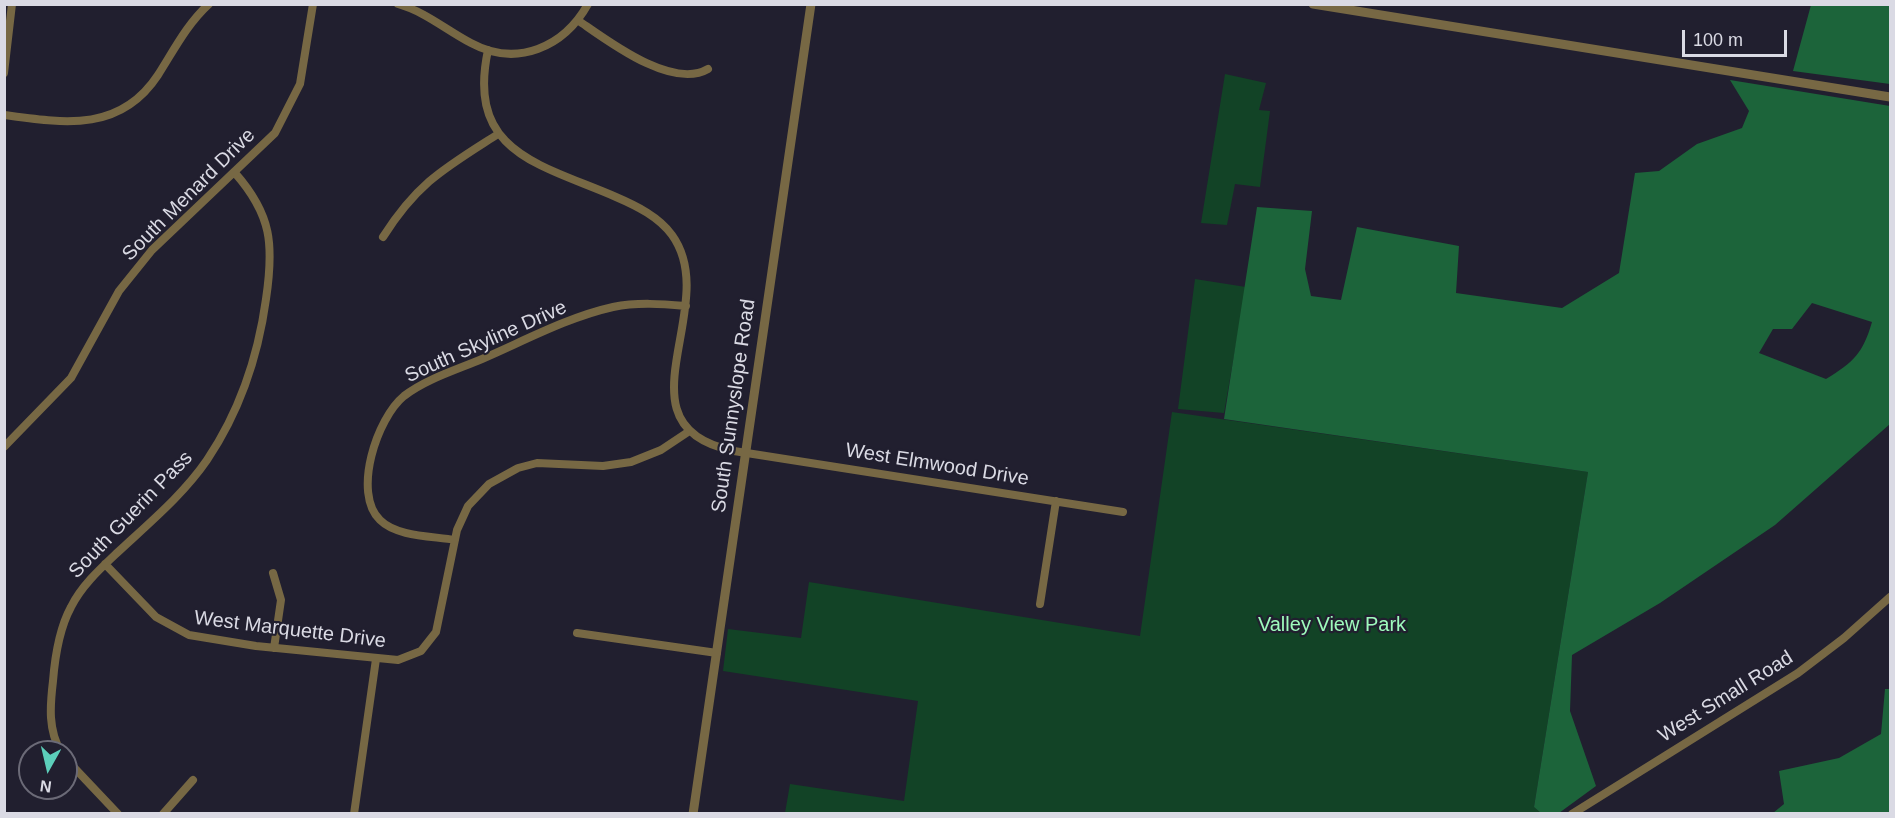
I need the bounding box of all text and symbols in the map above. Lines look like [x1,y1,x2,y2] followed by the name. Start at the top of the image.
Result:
[1685,18,1790,56] scale bar
[1693,30,1743,50] text: 100 m
[118,124,260,266] street label: South Menard Drive
[401,296,571,388] street label: South Skyline Drive
[707,298,761,514] street label: South Sunnyslope Road
[844,439,1030,491] street label: West Elmwood Drive
[64,446,198,584] street label: South Guerin Pass
[193,606,387,654] street label: West Marquette Drive
[1258,613,1406,637] park label: Valley View Park
[1654,646,1798,748] street label: West Small Road
[18,740,78,800] north arrow
[39,777,53,796] text: N

